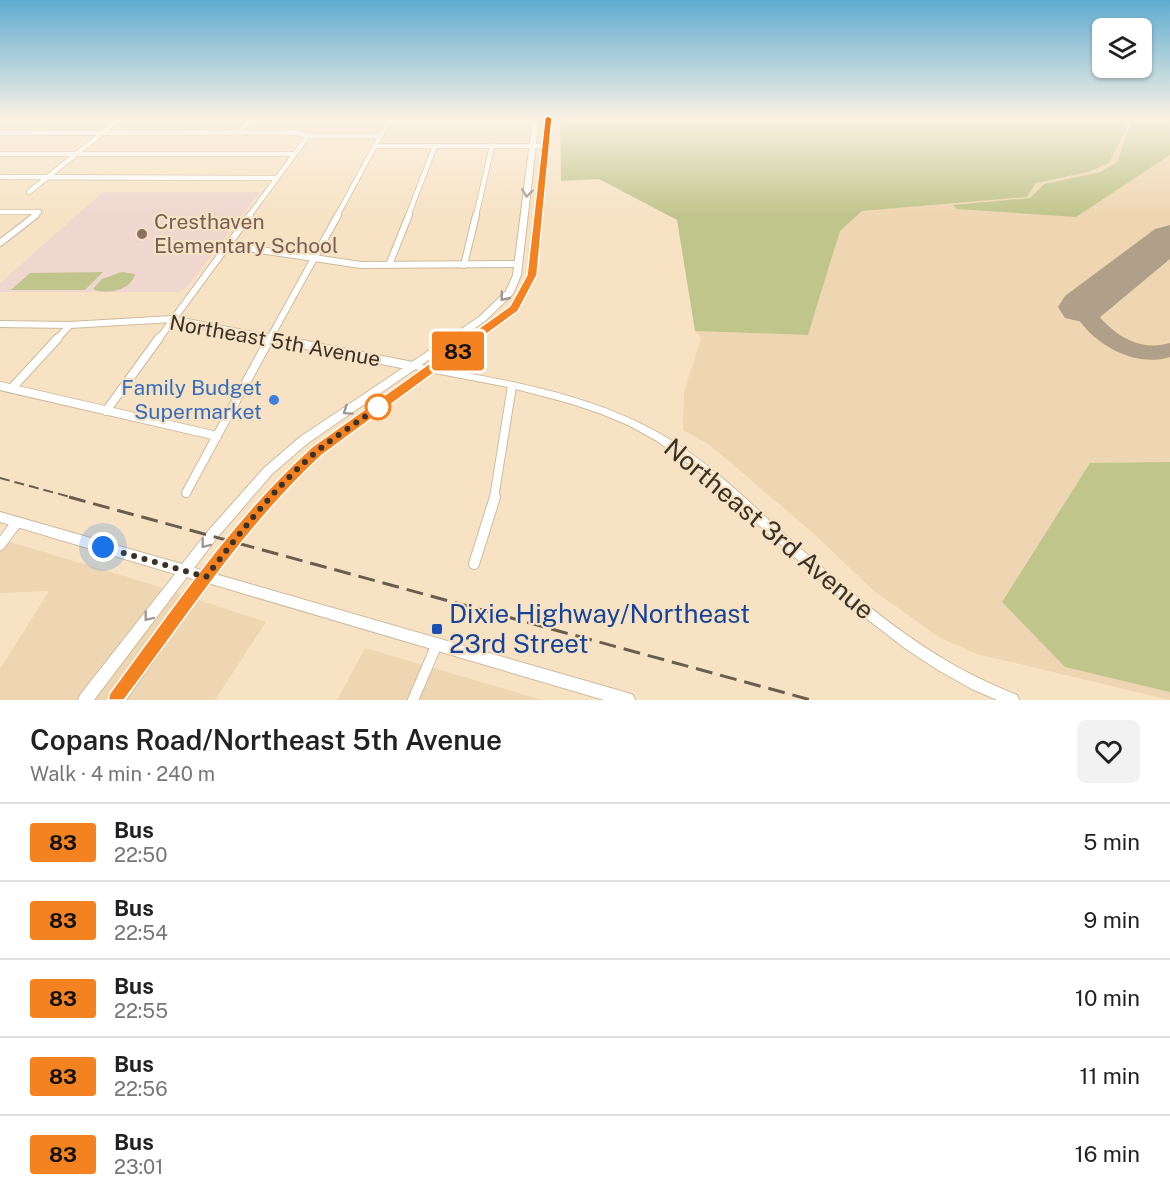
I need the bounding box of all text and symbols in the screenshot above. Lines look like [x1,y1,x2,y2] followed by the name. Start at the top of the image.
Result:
[1092,18,1152,78] map controls
[1092,18,1152,78] button: layers
[521,188,534,198] one-way arrow
[154,209,338,258] place label: Cresthaven Elementary School
[135,227,149,241] marker: Cresthaven Elementary School
[501,290,512,301] one-way arrow
[168,310,382,371] street label: Northeast 5th Avenue
[431,332,485,370] line badge: 83
[444,339,472,364] text: 83
[121,375,262,424] place label: Family Budget Supermarket
[267,393,281,407] marker: Family Budget Supermarket
[365,394,391,420] unlabelled marker
[342,404,353,415] one-way arrow
[658,432,881,626] street label: Northeast 3rd Avenue
[88,532,118,562] your location
[202,537,213,548] one-way arrow
[449,598,750,659] place label: Dixie Highway/Northeast 23rd Street
[144,610,155,621] one-way arrow
[430,622,444,636] marker: Dixie Highway/Northeast 23rd Street
[1077,720,1140,783] button: heart
[30,723,502,756] text: Copans Road/Northeast 5th Avenue
[30,762,215,786] text: Walk · 4 min · 240 m
[114,817,154,843] text: Bus
[1083,829,1140,855] text: 5 min
[49,830,77,855] text: 83
[114,843,167,867] text: 22:50
[114,895,154,921] text: Bus
[1084,907,1140,933] text: 9 min
[49,908,77,933] text: 83
[114,921,168,945] text: 22:54
[114,973,154,999] text: Bus
[1075,985,1140,1011] text: 10 min
[49,986,77,1011] text: 83
[114,999,168,1023] text: 22:55
[114,1051,154,1077] text: Bus
[1079,1063,1140,1089] text: 11 min
[49,1064,77,1089] text: 83
[114,1077,168,1101] text: 22:56
[114,1129,154,1155] text: Bus
[1075,1141,1140,1167] text: 16 min
[49,1142,77,1167] text: 83
[114,1155,163,1179] text: 23:01

